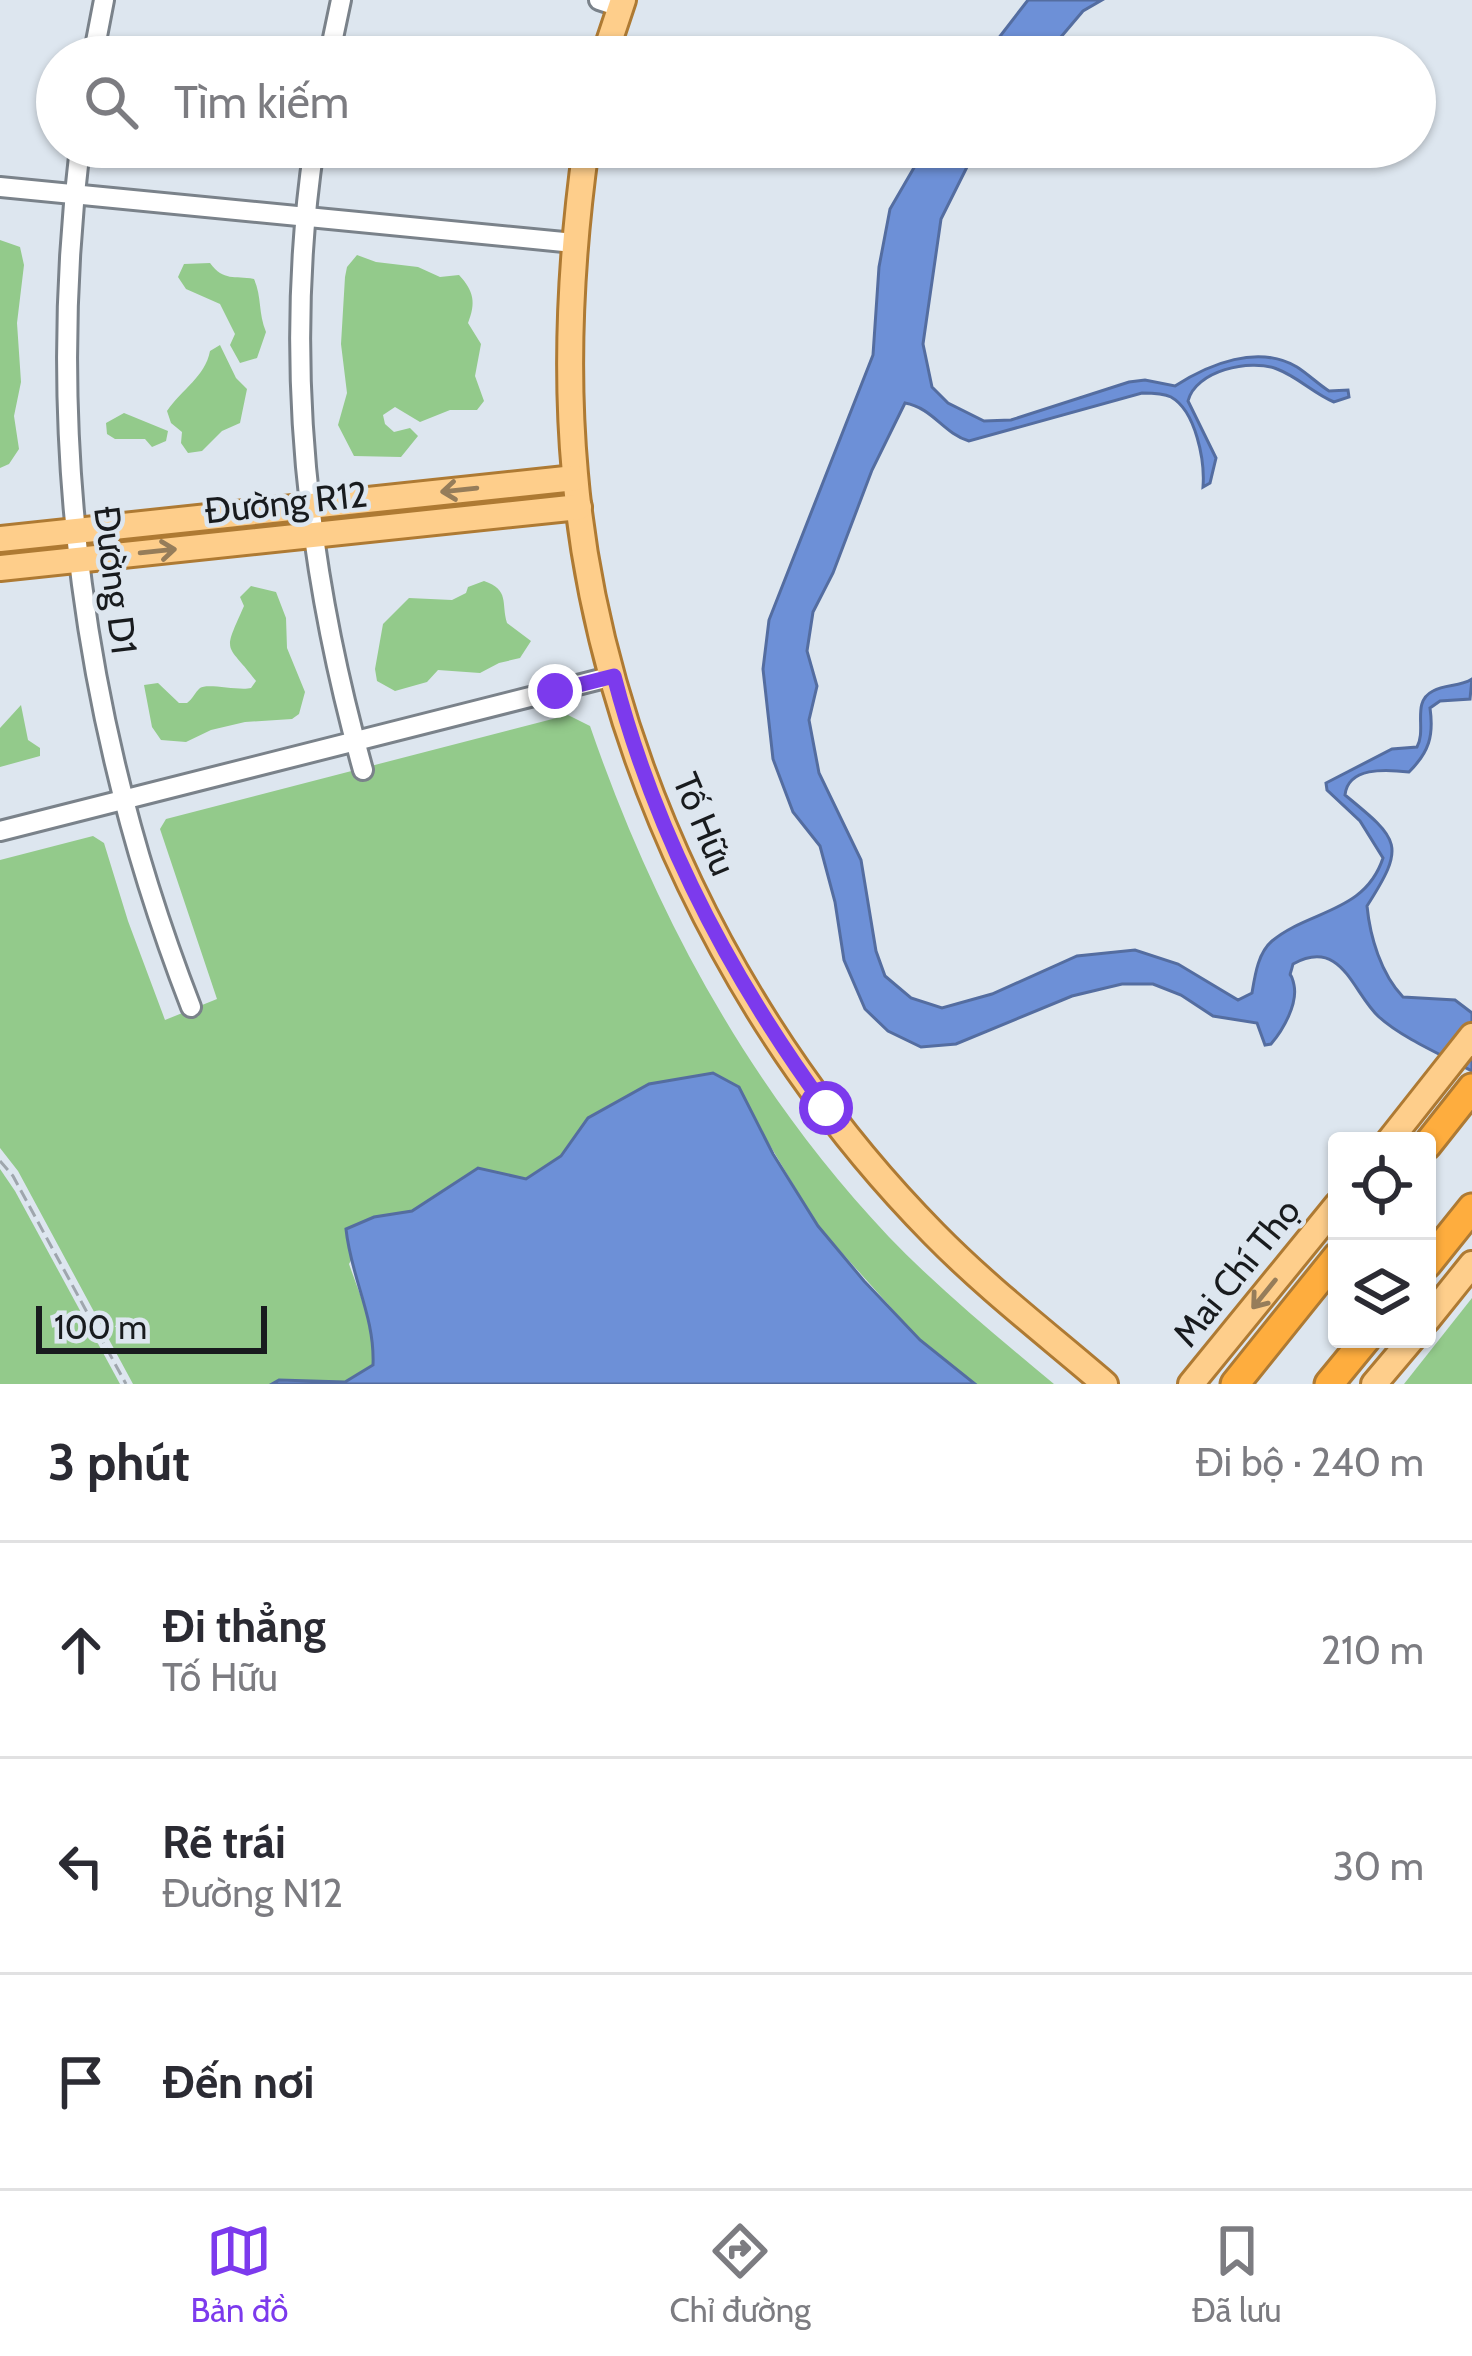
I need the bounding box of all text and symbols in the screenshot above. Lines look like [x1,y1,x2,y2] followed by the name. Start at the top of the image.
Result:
[36,36,1436,168] search box
[78,69,144,135] icon: search
[174,75,349,129] text: Tìm kiếm
[202,472,370,532] street label: Đường R12
[440,479,479,501] one-way arrow
[85,503,147,657] street label: Đường D1
[138,539,177,562] one-way arrow
[528,664,582,718] route end
[664,766,746,882] street label: Tố Hữu
[799,1081,853,1135] route start
[1328,1132,1436,1348] map controls
[1328,1132,1436,1240] button: locate
[1163,1189,1309,1355] street label: Mai Chí Thọ
[1328,1240,1436,1348] button: layers
[1251,1278,1278,1310] one-way arrow
[36,1300,267,1353] scale bar
[54,1307,147,1347] text: 100 m
[48,1431,190,1493] text: 3 phút
[1195,1438,1424,1486] text: Đi bộ · 240 m
[162,1599,326,1653] text: Đi thẳng
[48,1617,114,1683] icon: ahead
[1321,1626,1424,1674] text: 210 m
[162,1653,278,1701] text: Tố Hữu
[162,1815,286,1869] text: Rẽ trái
[48,1833,114,1899] icon: left
[1333,1842,1424,1890] text: 30 m
[162,1869,343,1917] text: Đường N12
[48,2049,114,2115] icon: arrive
[162,2055,314,2109] text: Đến nơi
[191,2218,288,2330] tab: Bản đồ
[669,2218,811,2330] tab: Chỉ đường
[1192,2218,1281,2330] tab: Đã lưu

